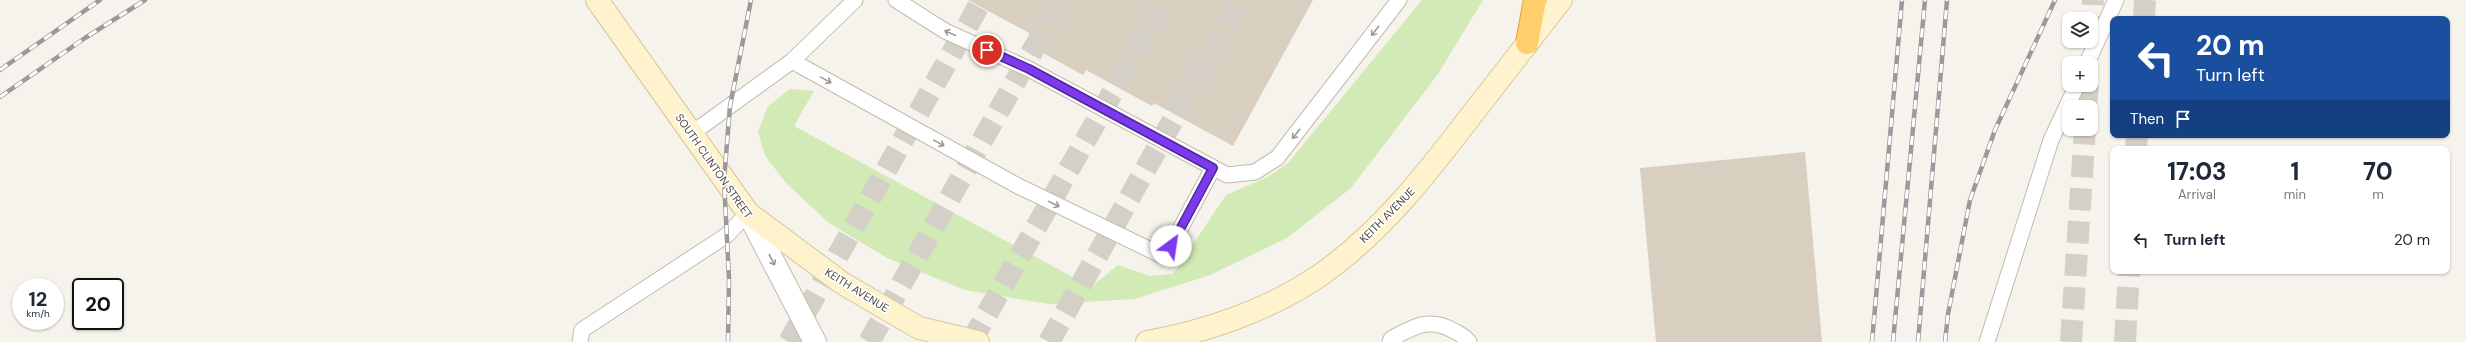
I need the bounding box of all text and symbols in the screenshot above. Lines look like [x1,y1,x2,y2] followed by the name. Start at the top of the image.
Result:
[2062,12,2098,136] map controls
[2062,12,2098,48] button: layers
[1371,25,1380,36] one-way arrow
[2196,27,2265,64] text: 20 m
[944,29,956,36] one-way arrow
[2130,32,2182,84] icon: left
[970,33,1004,67] pin
[976,39,998,61] icon: arrive
[2062,56,2098,92] button: +
[2196,63,2265,87] text: Turn left
[819,77,831,84] one-way arrow
[2062,100,2098,136] button: −
[2172,108,2194,130] icon: arrive
[2130,109,2164,129] text: Then
[672,111,756,221] street label: SOUTH CLINTON STREET
[1291,128,1300,139] one-way arrow
[933,140,945,147] one-way arrow
[2167,156,2227,187] text: 17:03
[2290,156,2299,187] text: 1
[2363,156,2393,187] text: 70
[1356,184,1418,246] street label: KEITH AVENUE
[2178,186,2216,203] text: Arrival
[2284,186,2306,203] text: min
[2372,186,2384,203] text: m
[1048,201,1060,208] one-way arrow
[1150,225,1192,267] position arrow
[2130,229,2152,251] icon: left
[2164,230,2225,250] text: Turn left
[2394,230,2430,250] text: 20 m
[769,253,776,265] one-way arrow
[822,265,892,315] street label: KEITH AVENUE
[72,278,124,330] speed limit sign: 20
[29,286,47,312] text: 12
[26,307,50,320] text: km/h

